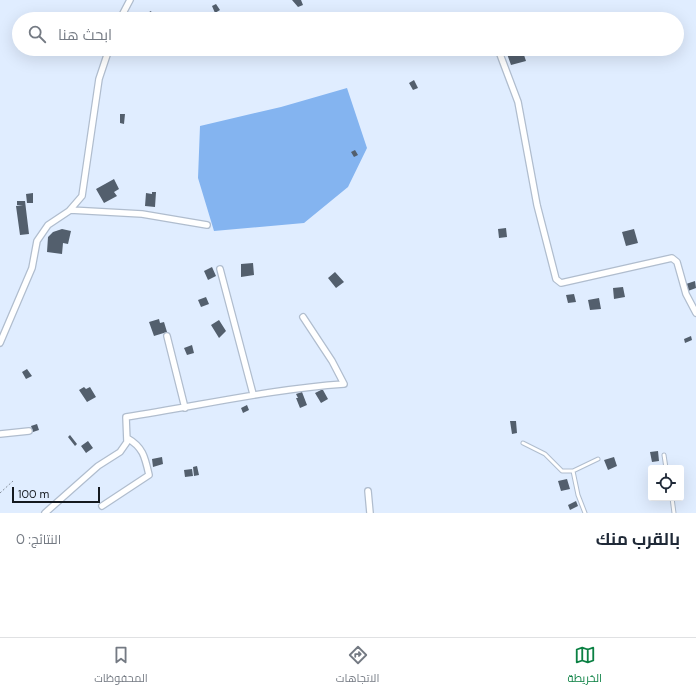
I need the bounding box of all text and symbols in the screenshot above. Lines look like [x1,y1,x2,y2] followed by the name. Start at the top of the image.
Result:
[12,12,684,56] search box
[26,23,48,45] icon: search
[58,25,112,45] text: ابحث هنا
[648,465,684,501] map controls
[648,465,684,501] button: locate
[12,485,100,504] scale bar
[18,487,49,501] text: 100 m
[596,528,680,550] text: بالقرب منك
[16,531,61,548] text: النتائج: 0
[94,644,148,688] tab: المحفوظات
[336,644,379,688] tab: الاتجاهات
[568,644,602,688] tab: الخريطة

